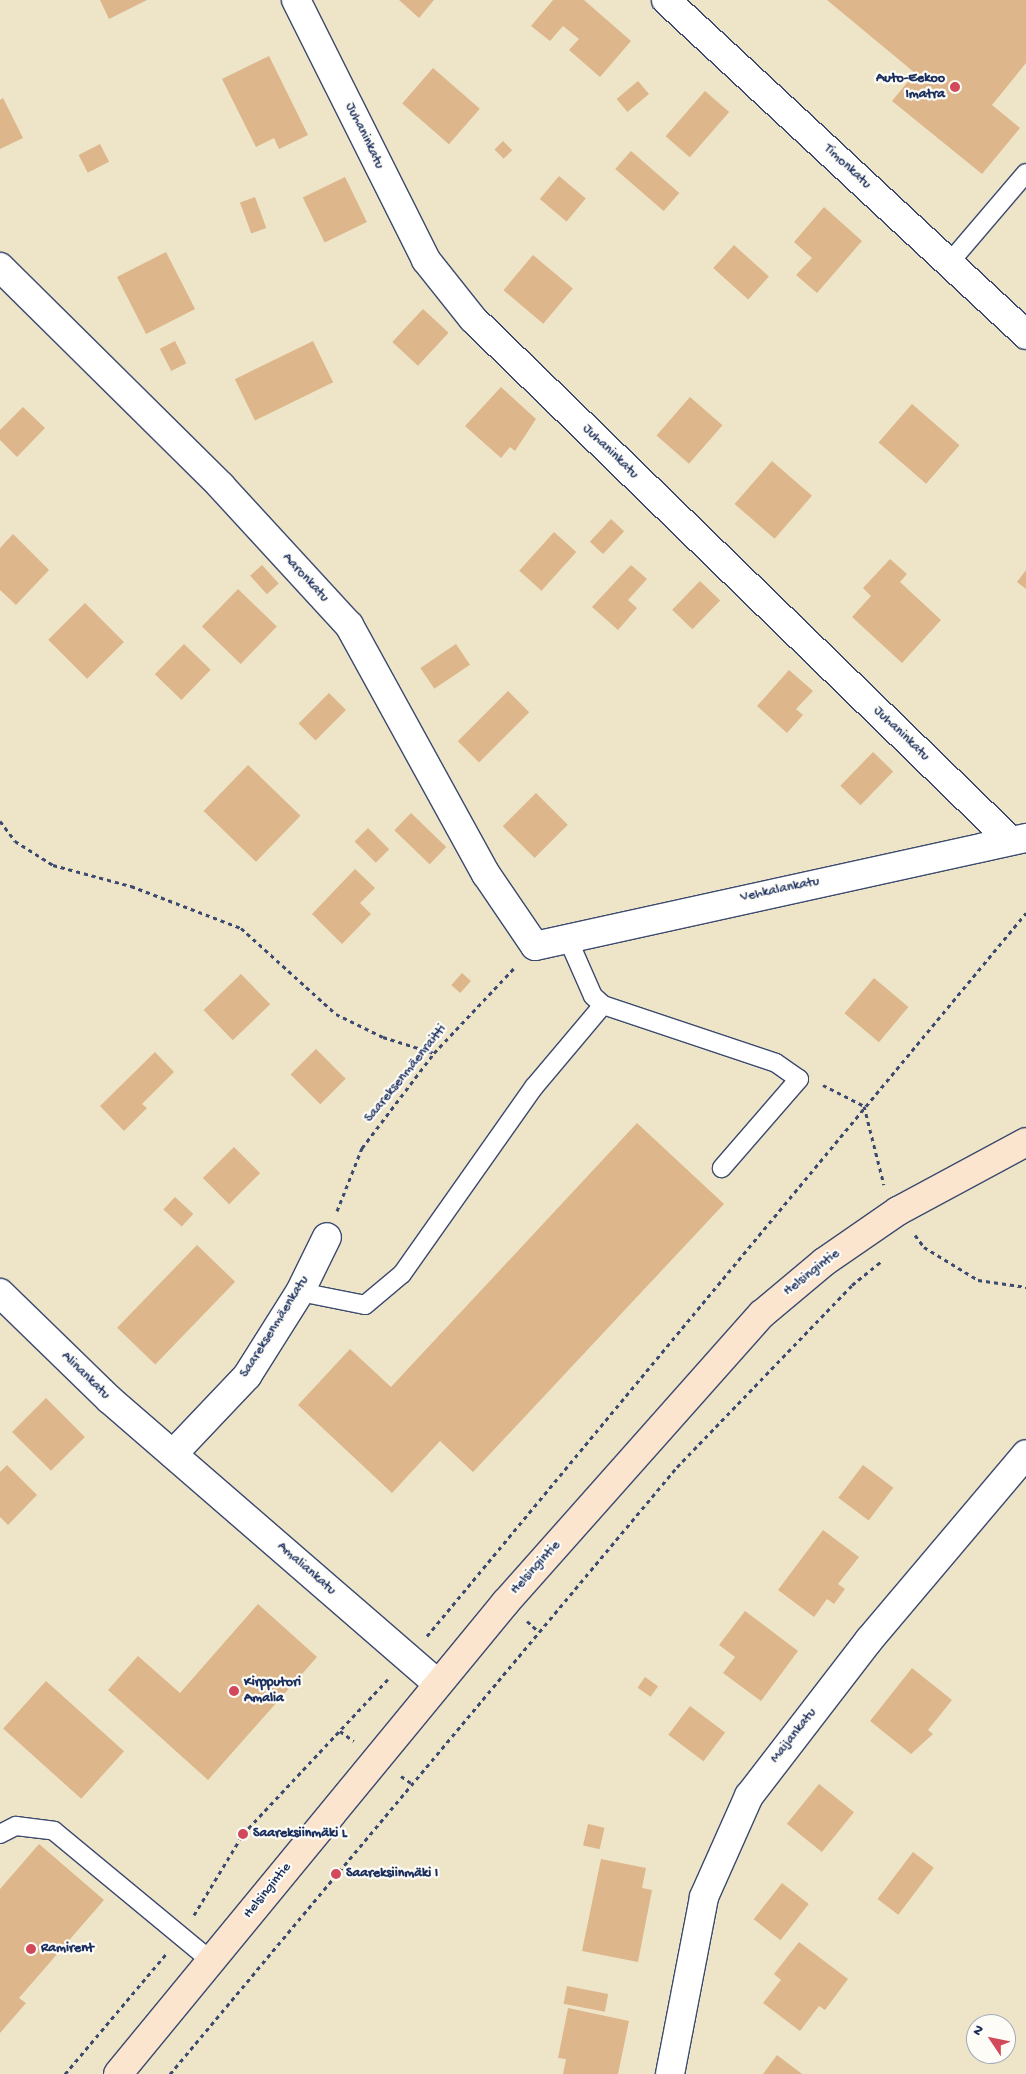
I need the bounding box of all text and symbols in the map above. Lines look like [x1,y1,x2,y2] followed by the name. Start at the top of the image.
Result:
[876,71,945,104] place label: Auto-Eekoo Imatra
[949,81,961,93] marker: Auto-Eekoo Imatra
[341,100,387,172] street label: Juhaninkatu
[820,141,874,193] street label: Timonkatu
[578,421,642,483] street label: Juhaninkatu
[278,550,332,606] street label: Aaronkatu
[869,703,933,765] street label: Juhaninkatu
[739,873,821,907] street label: Vehkalankatu
[361,1022,451,1126] street label: Saareksenmäenraitti
[781,1246,843,1300] street label: Helsingintie
[237,1273,313,1381] street label: Saareksenmäenkatu
[57,1349,113,1403] street label: Alinankatu
[507,1538,565,1598] street label: Helsingintie
[273,1539,339,1599] street label: Amaliankatu
[244,1675,301,1708] place label: Kirpputori Amalia
[228,1685,240,1697] marker: Kirpputori Amalia
[767,1705,821,1767] street label: Maijankatu
[253,1826,347,1842] place label: Saareksiinmäki L
[237,1828,249,1840] marker: Saareksiinmäki L
[240,1860,296,1922] street label: Helsingintie
[346,1866,438,1882] place label: Saareksiinmäki I
[330,1868,342,1880] marker: Saareksiinmäki I
[41,1941,94,1957] place label: Ramirent
[25,1943,37,1955] marker: Ramirent
[966,2014,1016,2064] north arrow
[969,2022,989,2039] text: N

